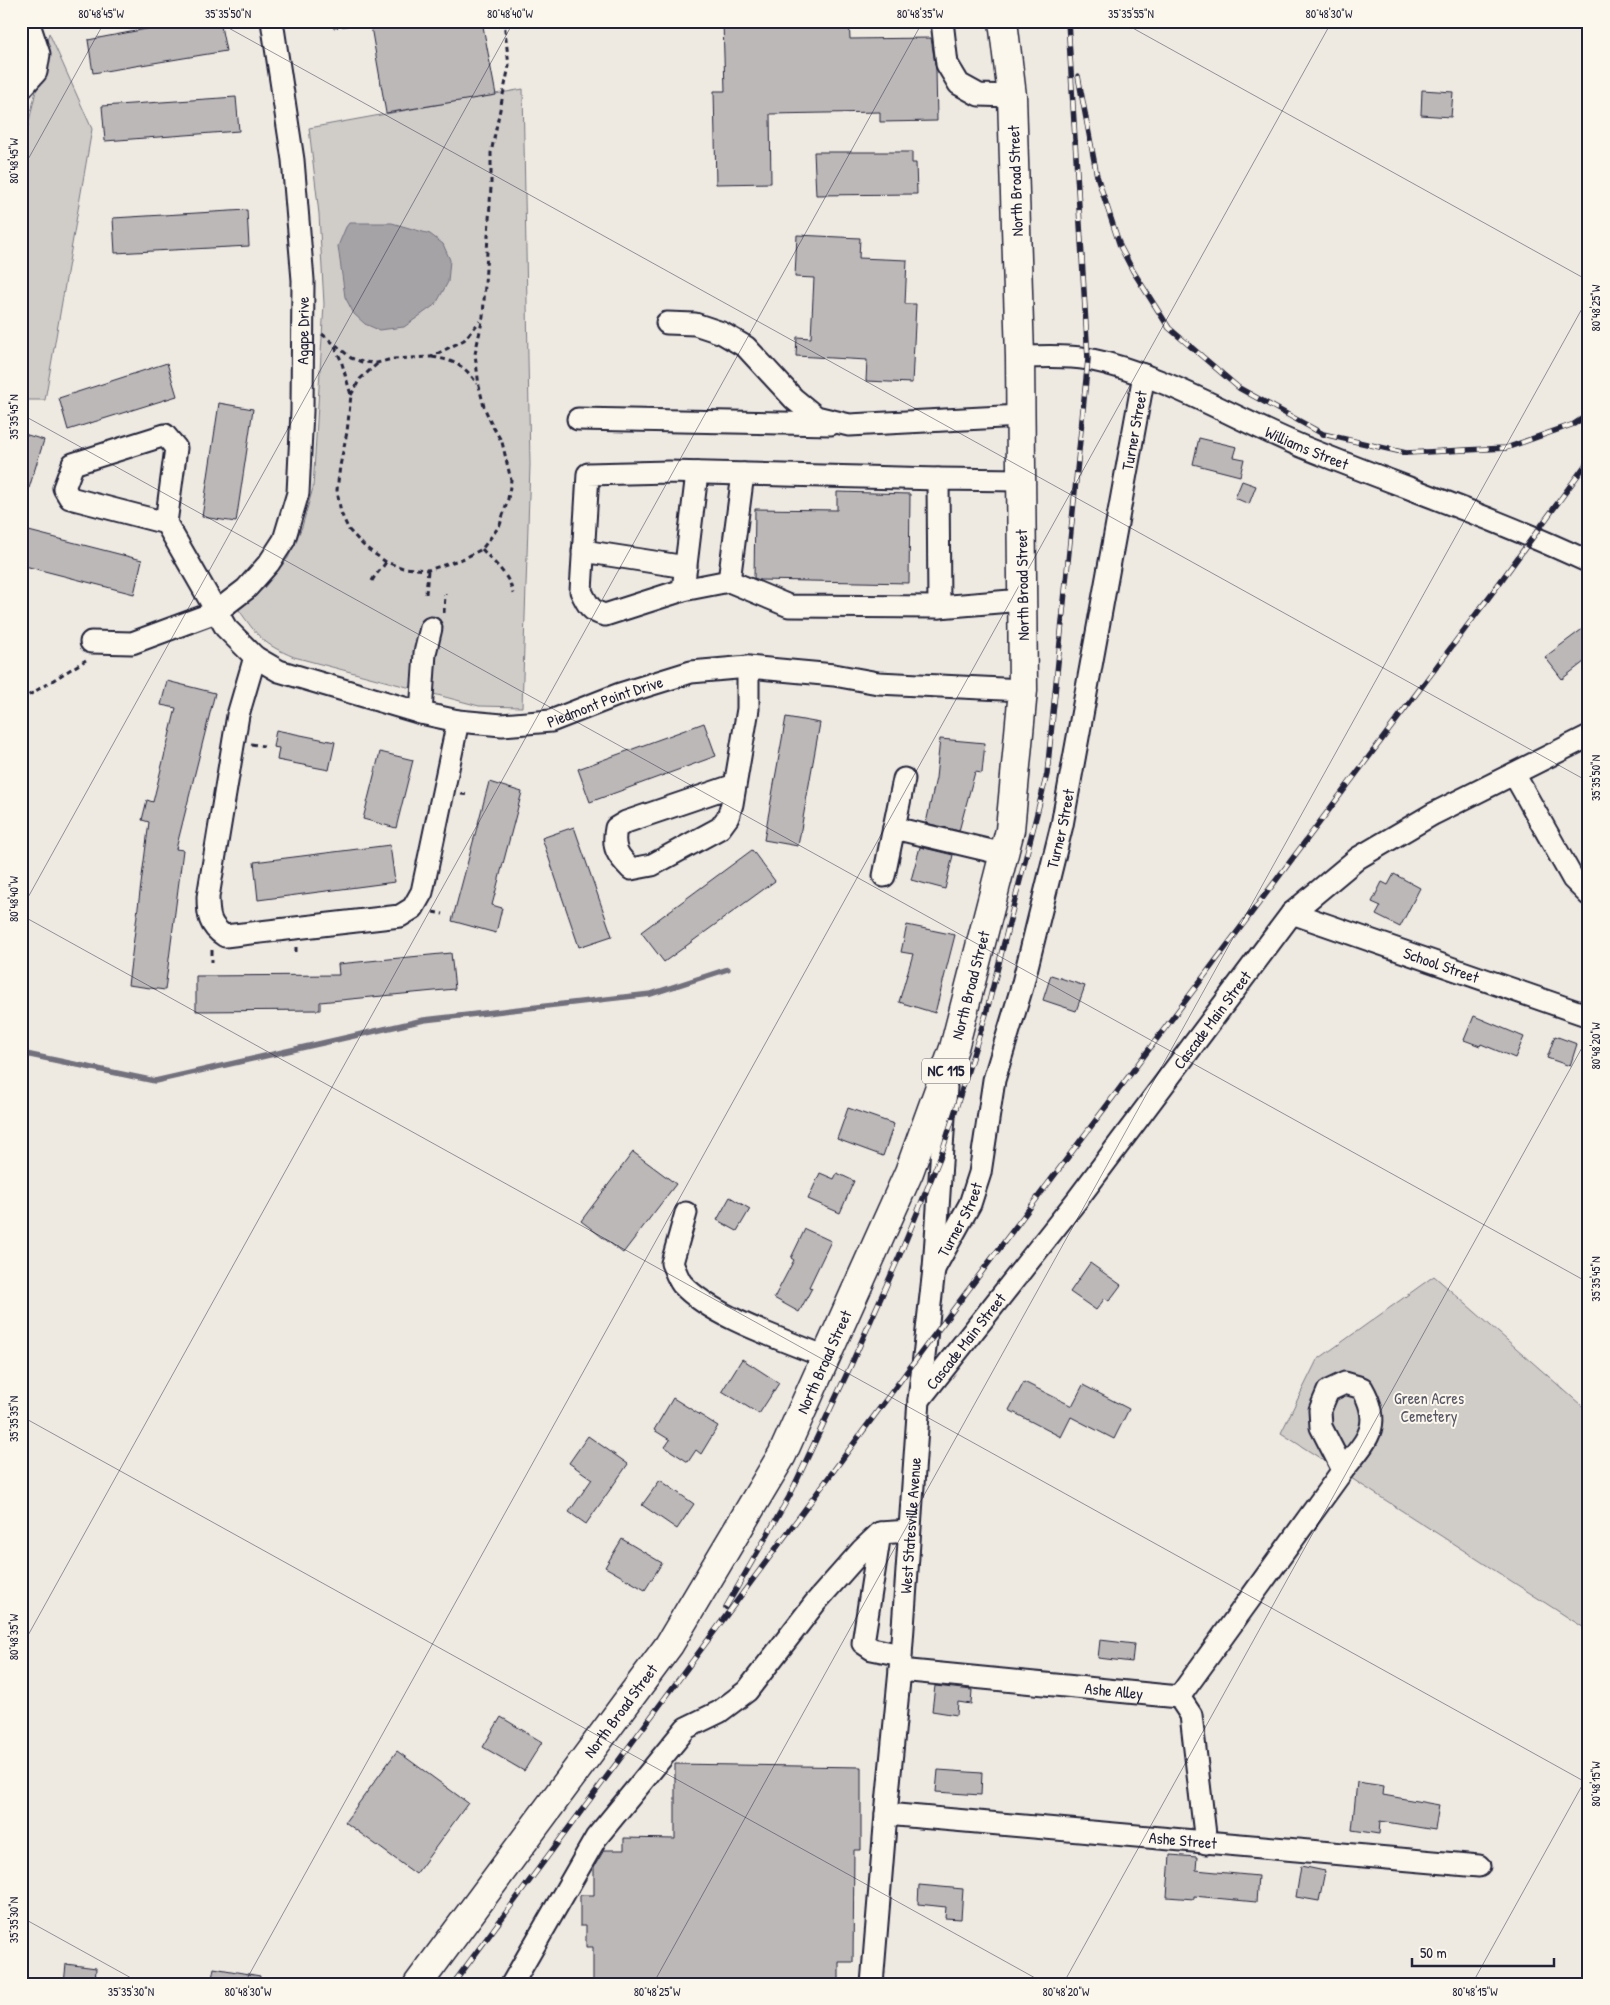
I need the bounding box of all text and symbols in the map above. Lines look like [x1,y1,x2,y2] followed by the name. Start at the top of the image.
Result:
[78,5,124,22] text: 80°48'45"W
[205,5,251,22] text: 35°35'50"N
[487,5,534,22] text: 80°48'40"W
[897,5,944,22] text: 80°48'35"W
[1108,5,1154,22] text: 35°35'55"N
[1306,5,1353,22] text: 80°48'30"W
[1002,125,1028,237] street label: North Broad Street
[5,138,22,184] text: 80°48'45"W
[1587,284,1604,331] text: 80°48'25"W
[291,296,314,365] street label: Agape Drive
[1116,388,1152,472] street label: Turner Street
[5,394,22,440] text: 35°35'45"N
[1262,421,1352,475] street label: Williams Street
[1010,529,1034,641] street label: North Broad Street
[544,670,666,733] street label: Piedmont Point Drive
[1587,755,1604,801] text: 35°35'50"N
[1041,787,1079,871] street label: Turner Street
[5,875,22,922] text: 80°48'40"W
[946,928,995,1042] street label: North Broad Street
[1401,942,1482,988] street label: School Street
[1168,966,1256,1074] street label: Cascade Main Street
[1587,1022,1604,1070] text: 80°48'20"W
[922,1058,970,1084] road number: NC 115
[932,1179,987,1261] street label: Turner Street
[1587,1256,1604,1302] text: 35°35'45"N
[920,1288,1011,1394] street label: Cascade Main Street
[791,1306,857,1417] street label: North Broad Street
[1394,1387,1464,1427] park label: Green Acres Cemetery
[5,1396,22,1442] text: 35°35'35"N
[894,1456,926,1594] street label: West Statesville Avenue
[5,1613,22,1660] text: 80°48'35"W
[578,1659,663,1762] street label: North Broad Street
[1084,1677,1144,1705] street label: Ashe Alley
[1587,1761,1604,1807] text: 80°48'15"W
[1148,1826,1218,1854] street label: Ashe Street
[5,1897,22,1943] text: 35°35'30"N
[1412,1935,1555,1967] scale bar
[1420,1942,1447,1963] text: 50 m
[108,1983,154,2000] text: 35°35'30"N
[225,1983,272,2000] text: 80°48'30"W
[634,1983,681,2000] text: 80°48'25"W
[1042,1983,1090,2000] text: 80°48'20"W
[1452,1983,1498,2000] text: 80°48'15"W

